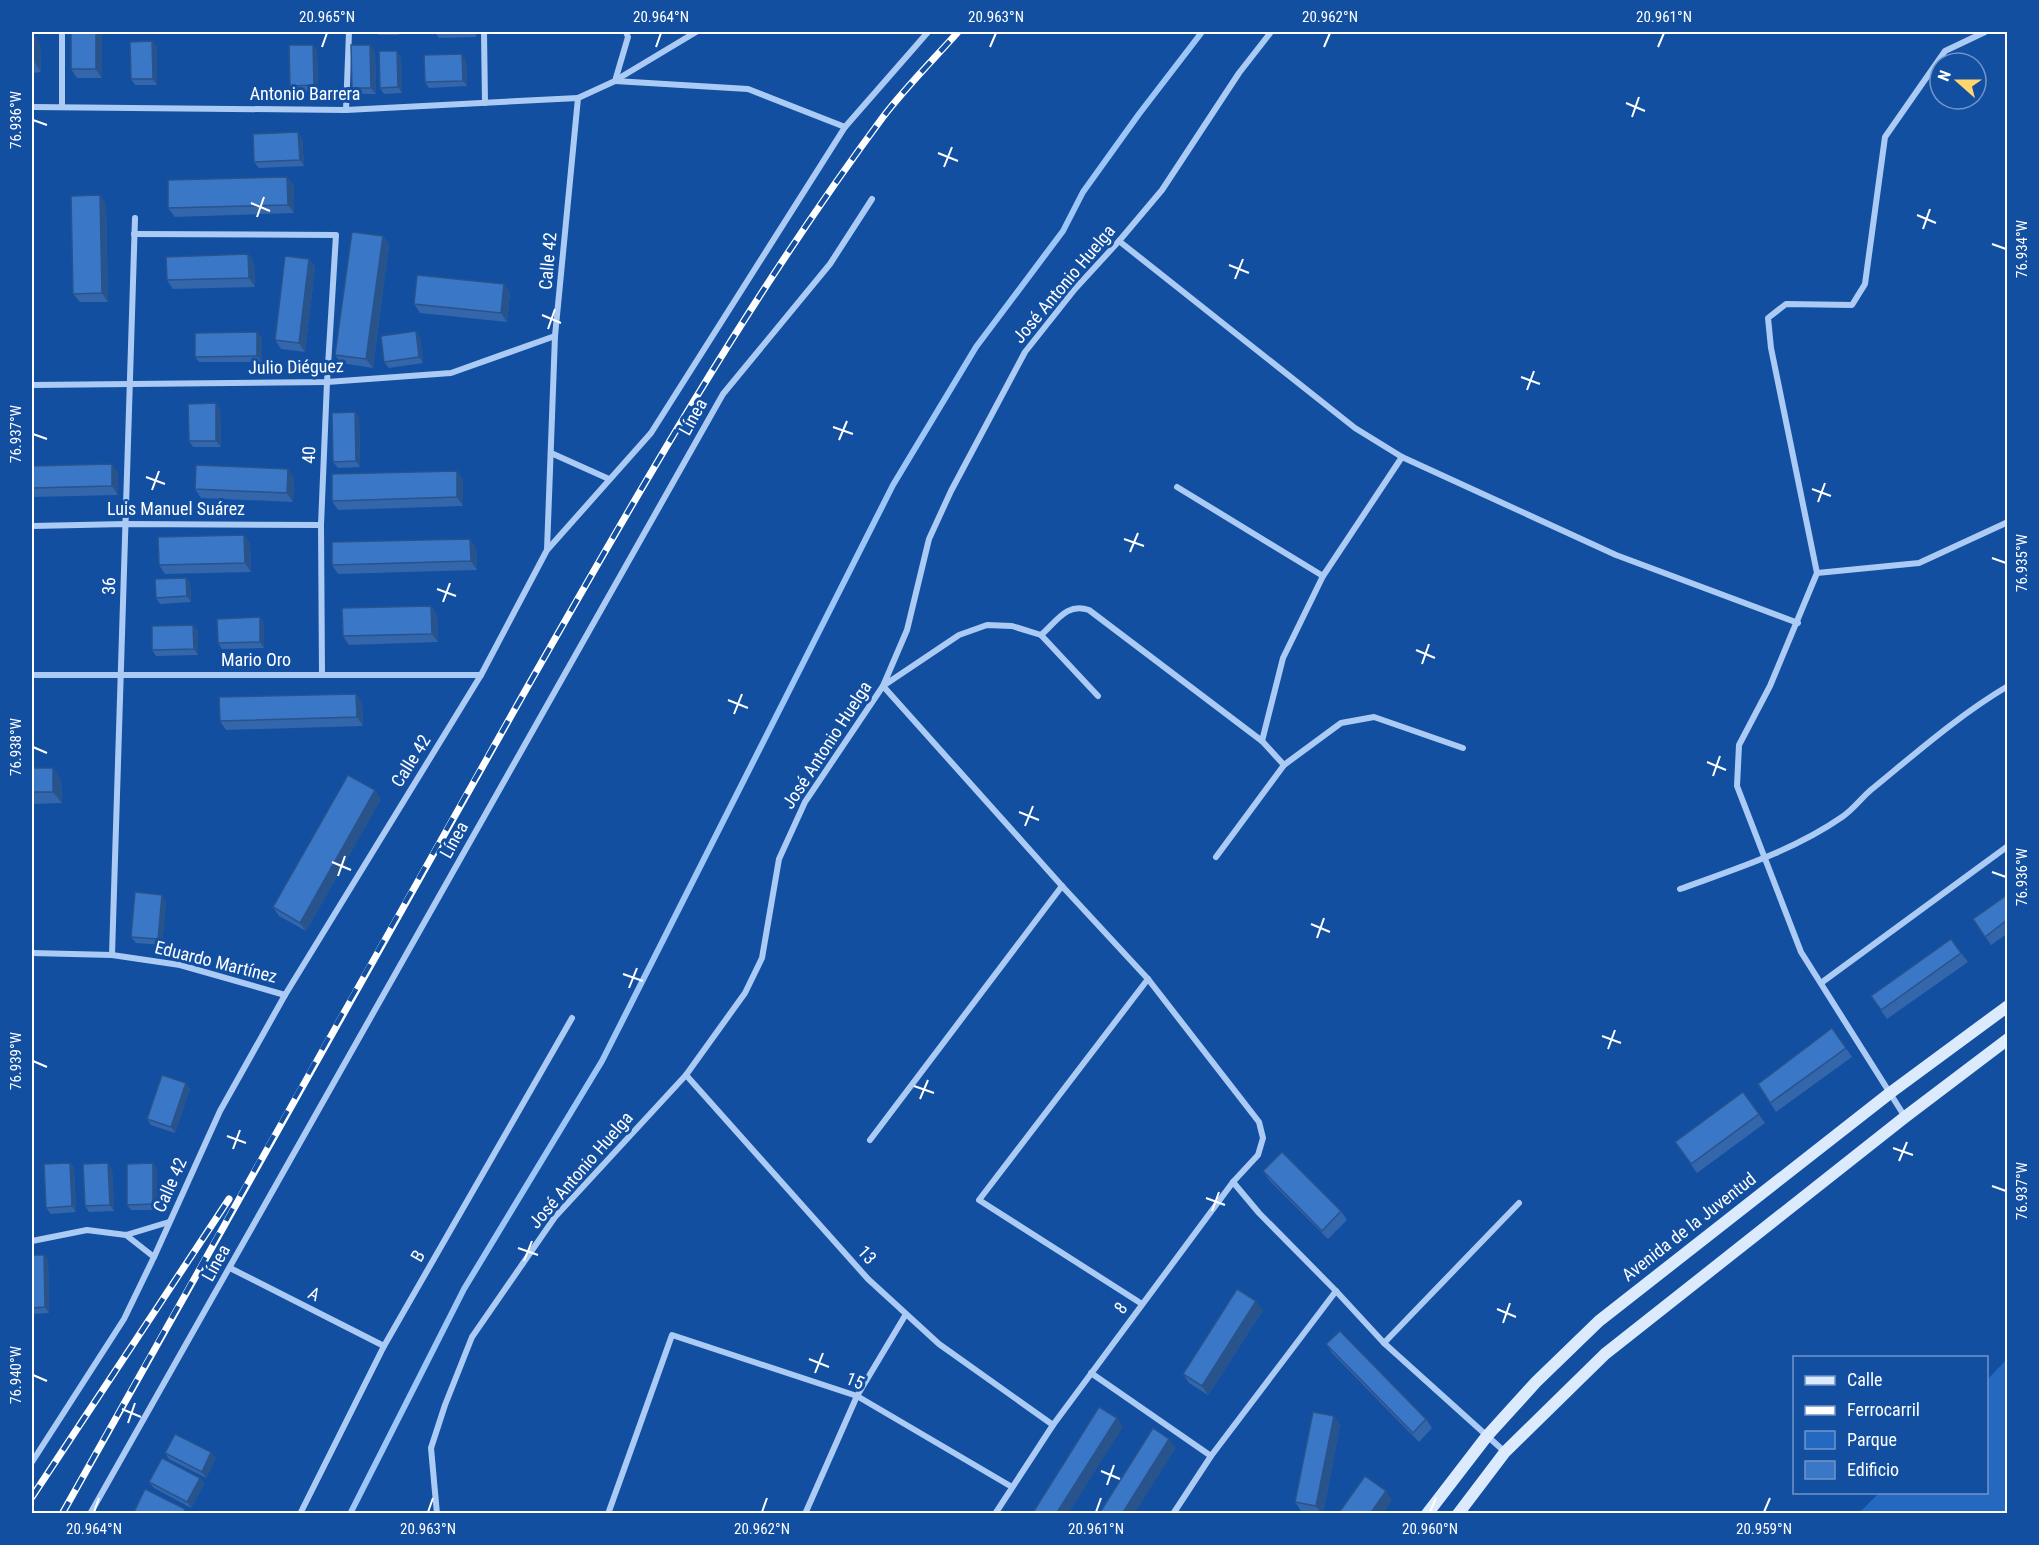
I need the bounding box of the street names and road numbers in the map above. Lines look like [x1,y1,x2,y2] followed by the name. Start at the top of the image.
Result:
[250,83,360,104] street label: Antonio Barrera
[1008,220,1119,347] street label: José Antonio Huelga
[535,231,560,290] street label: Calle 42
[248,355,344,378] street label: Julio Diéguez
[674,395,711,439] street label: Línea
[298,446,319,464] street label: 40
[107,498,245,519] street label: Luis Manuel Suárez
[98,577,119,595] street label: 36
[221,649,291,670] street label: Mario Oro
[778,677,876,812] street label: José Antonio Huelga
[386,731,435,791] street label: Calle 42
[435,818,472,862] street label: Línea
[153,936,279,987] street label: Eduardo Martínez
[524,1107,637,1232] street label: José Antonio Huelga
[148,1154,191,1215] street label: Calle 42
[1618,1168,1760,1285] street label: Avenida de la Juventud
[197,1241,234,1285] street label: Línea
[854,1241,881,1268] street label: 13
[406,1246,429,1265] street label: B
[305,1282,324,1306] street label: A
[1110,1298,1132,1318] street label: 8
[843,1367,867,1394] street label: 15

